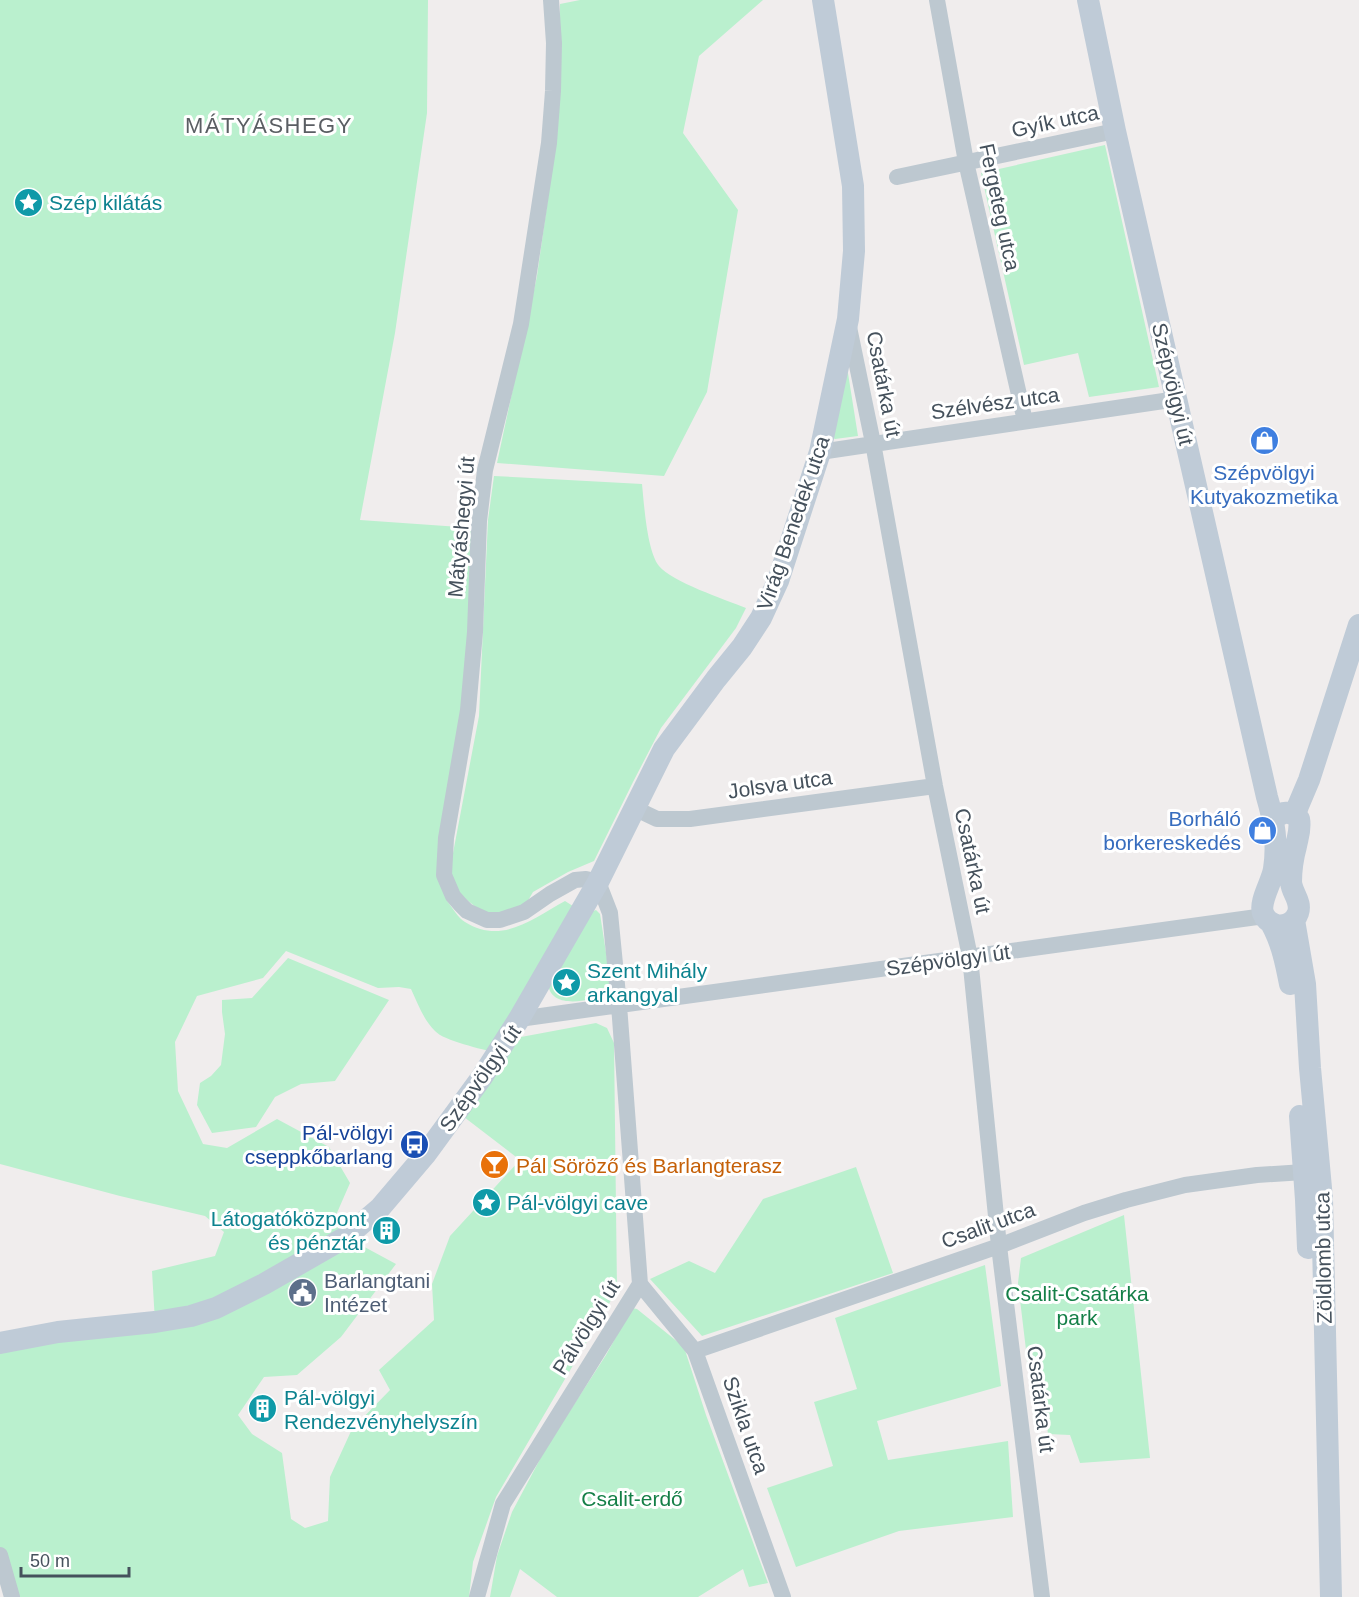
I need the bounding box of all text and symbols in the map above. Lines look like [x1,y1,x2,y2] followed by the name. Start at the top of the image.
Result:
[1009,100,1101,141] street label: Gyík utca
[185,113,353,138] district label: MÁTYÁSHEGY
[975,141,1025,273] street label: Fergeteg utca
[12,186,44,218] place icon: Szép kilátás
[49,191,162,214] place label: Szép kilátás
[1148,321,1198,448] street label: Szépvölgyi út
[862,329,906,439] street label: Csatárka út
[929,383,1061,423] street label: Szélvész utca
[1248,425,1280,457] shop icon: Szépvölgyi Kutyakozmetika
[752,432,834,613] street label: Virág Benedek utca
[443,455,479,598] street label: Mátyáshegyi út
[1190,461,1338,508] place label: Szépvölgyi Kutyakozmetika
[726,765,834,803] street label: Jolsva utca
[951,806,995,916] street label: Csatárka út
[1103,807,1241,854] place label: Borháló borkereskedés
[1246,814,1278,846] shop icon: Borháló borkereskedés
[885,940,1012,980] street label: Szépvölgyi út
[587,959,708,1006] place label: Szent Mihály arkangyal
[550,966,582,998] place icon: Szent Mihály arkangyal
[435,1020,525,1136] street label: Szépvölgyi út
[245,1121,393,1168] place label: Pál-völgyi cseppkőbarlang
[398,1128,430,1160] bus stop icon: Pál-völgyi cseppkőbarlang
[479,1149,511,1181] bar icon: Pál Söröző és Barlangterasz
[516,1154,782,1177] place label: Pál Söröző és Barlangterasz
[470,1186,502,1218] place icon: Pál-völgyi cave
[507,1191,648,1214] place label: Pál-völgyi cave
[1310,1192,1336,1324] street label: Zöldlomb utca
[938,1197,1038,1253] street label: Csalit utca
[211,1207,366,1254] place label: Látogatóközpont és pénztár
[371,1214,403,1246] building icon: Látogatóközpont és pénztár
[324,1269,430,1316] place label: Barlangtani Intézet
[548,1275,624,1379] street label: Pálvölgyi út
[287,1276,319,1308] public building icon: Barlangtani Intézet
[1005,1282,1149,1329] park label: Csalit-Csatárka park
[1023,1344,1059,1454] street label: Csatárka út
[719,1373,774,1477] street label: Szikla utca
[284,1386,478,1433] place label: Pál-völgyi Rendezvényhelyszín
[247,1393,279,1425] building icon: Pál-völgyi Rendezvényhelyszín
[581,1487,683,1510] park label: Csalit-erdő
[21,1540,129,1578] scale bar
[30,1551,70,1571] text: 50 m

